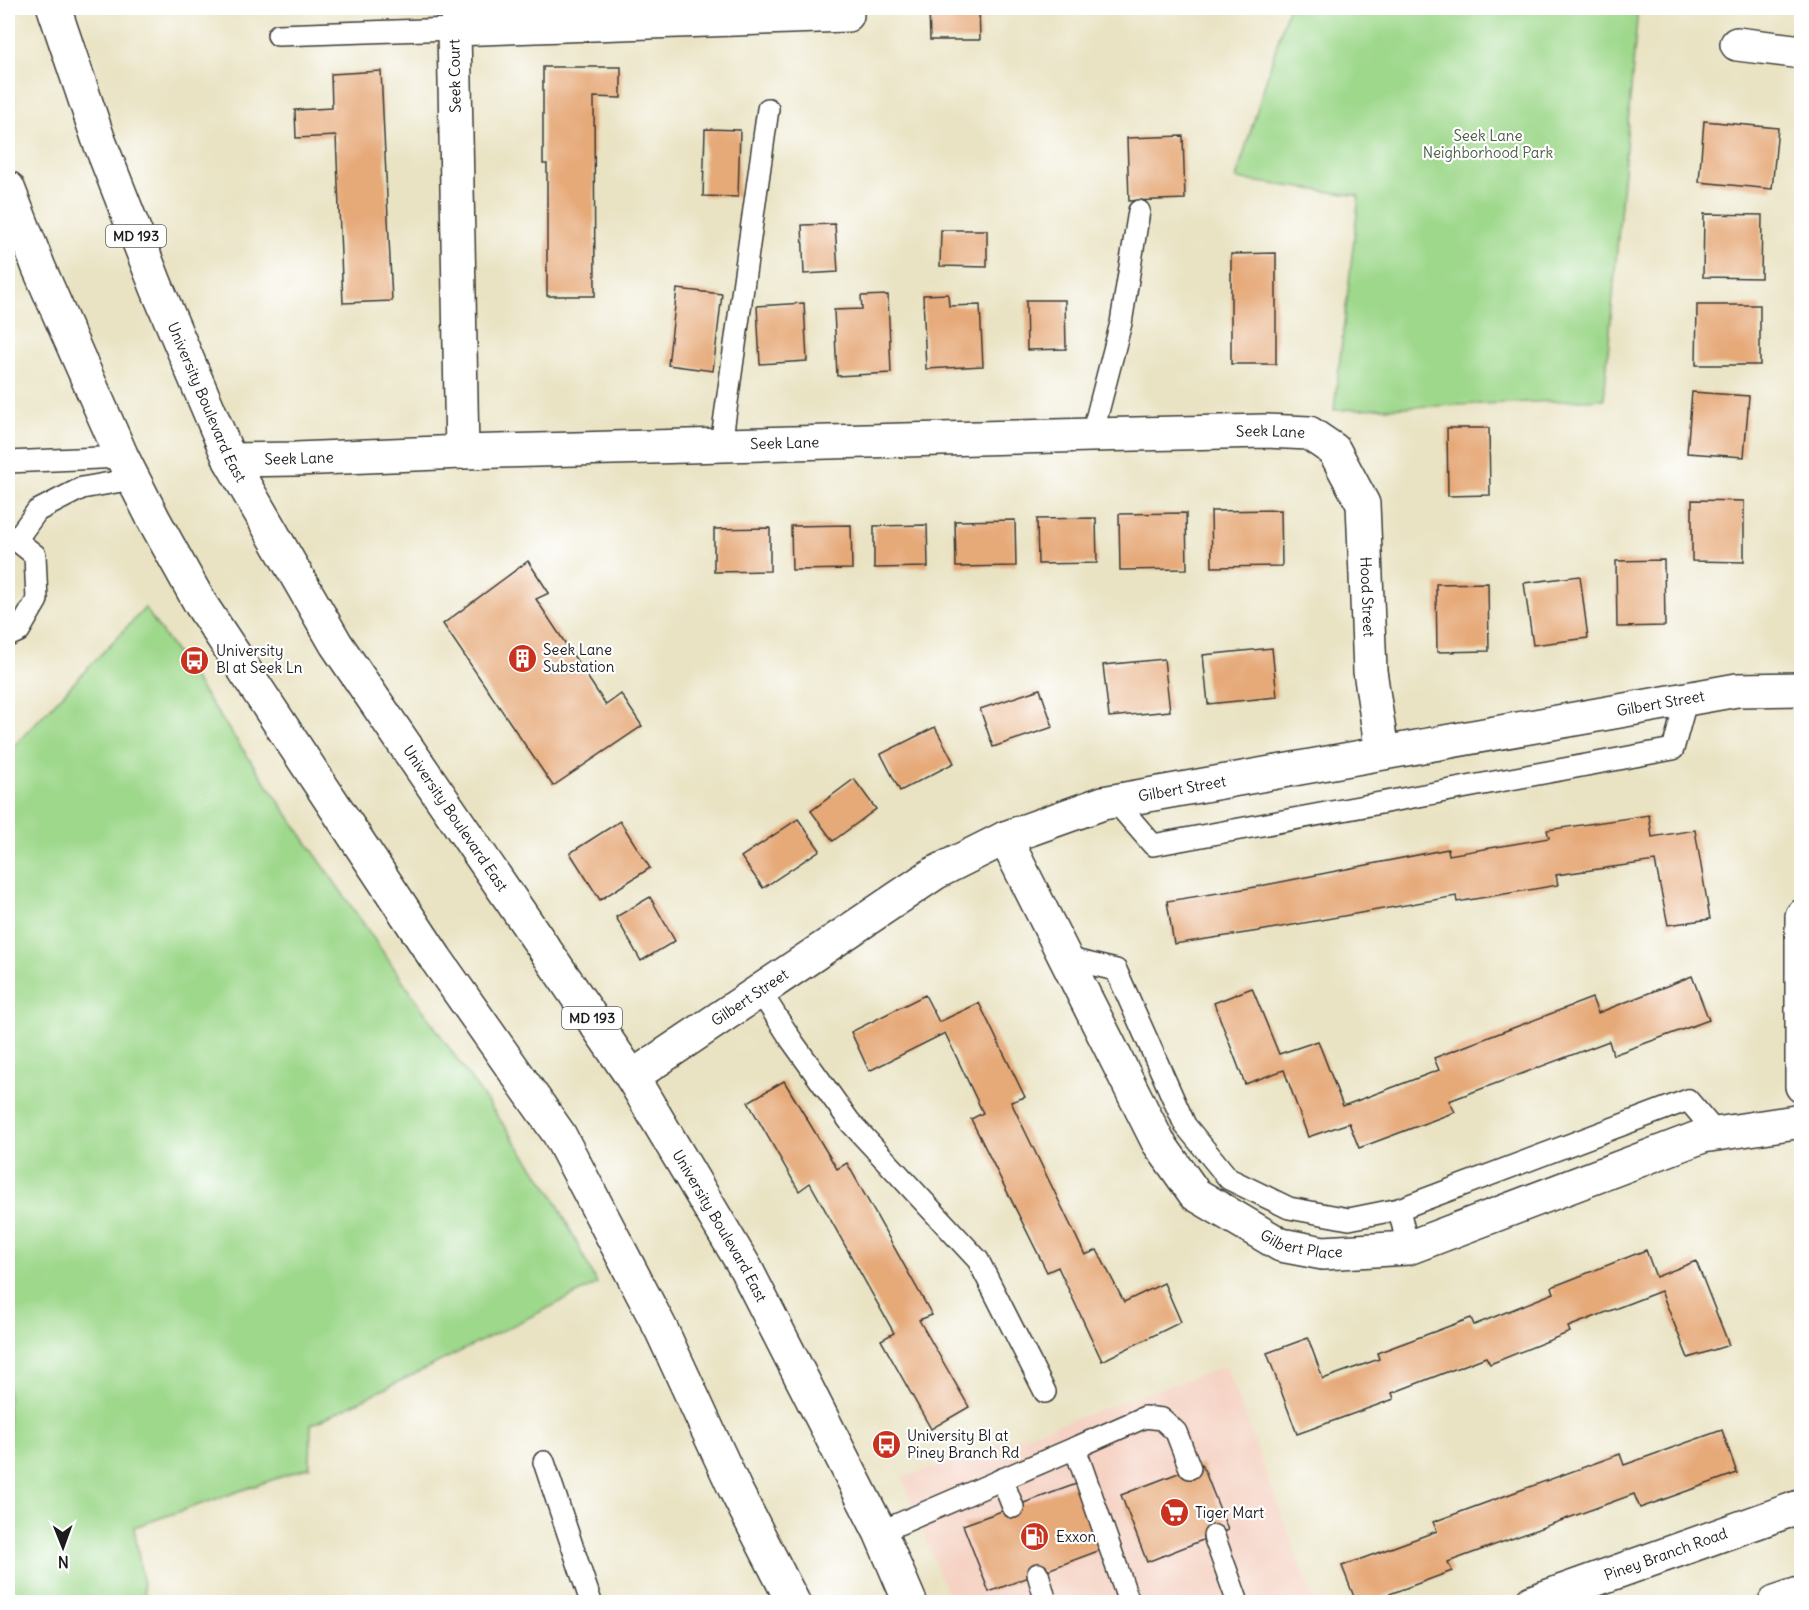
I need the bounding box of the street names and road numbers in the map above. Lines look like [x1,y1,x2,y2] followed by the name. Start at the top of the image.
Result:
[444,39,465,113] street label: Seek Court
[106,225,166,247] road number: MD 193
[164,319,251,485] street label: University Boulevard East
[1236,421,1306,442] street label: Seek Lane
[750,432,820,453] street label: Seek Lane
[264,447,334,468] street label: Seek Lane
[1356,556,1379,637] street label: Hood Street
[1615,686,1706,720] street label: Gilbert Street
[399,742,512,895] street label: University Boulevard East
[1137,771,1227,806] street label: Gilbert Street
[707,965,792,1030] street label: Gilbert Street
[562,1007,622,1029] road number: MD 193
[668,1146,771,1305] street label: University Boulevard East
[1257,1225,1343,1263] street label: Gilbert Place
[1601,1523,1730,1585] street label: Piney Branch Road

